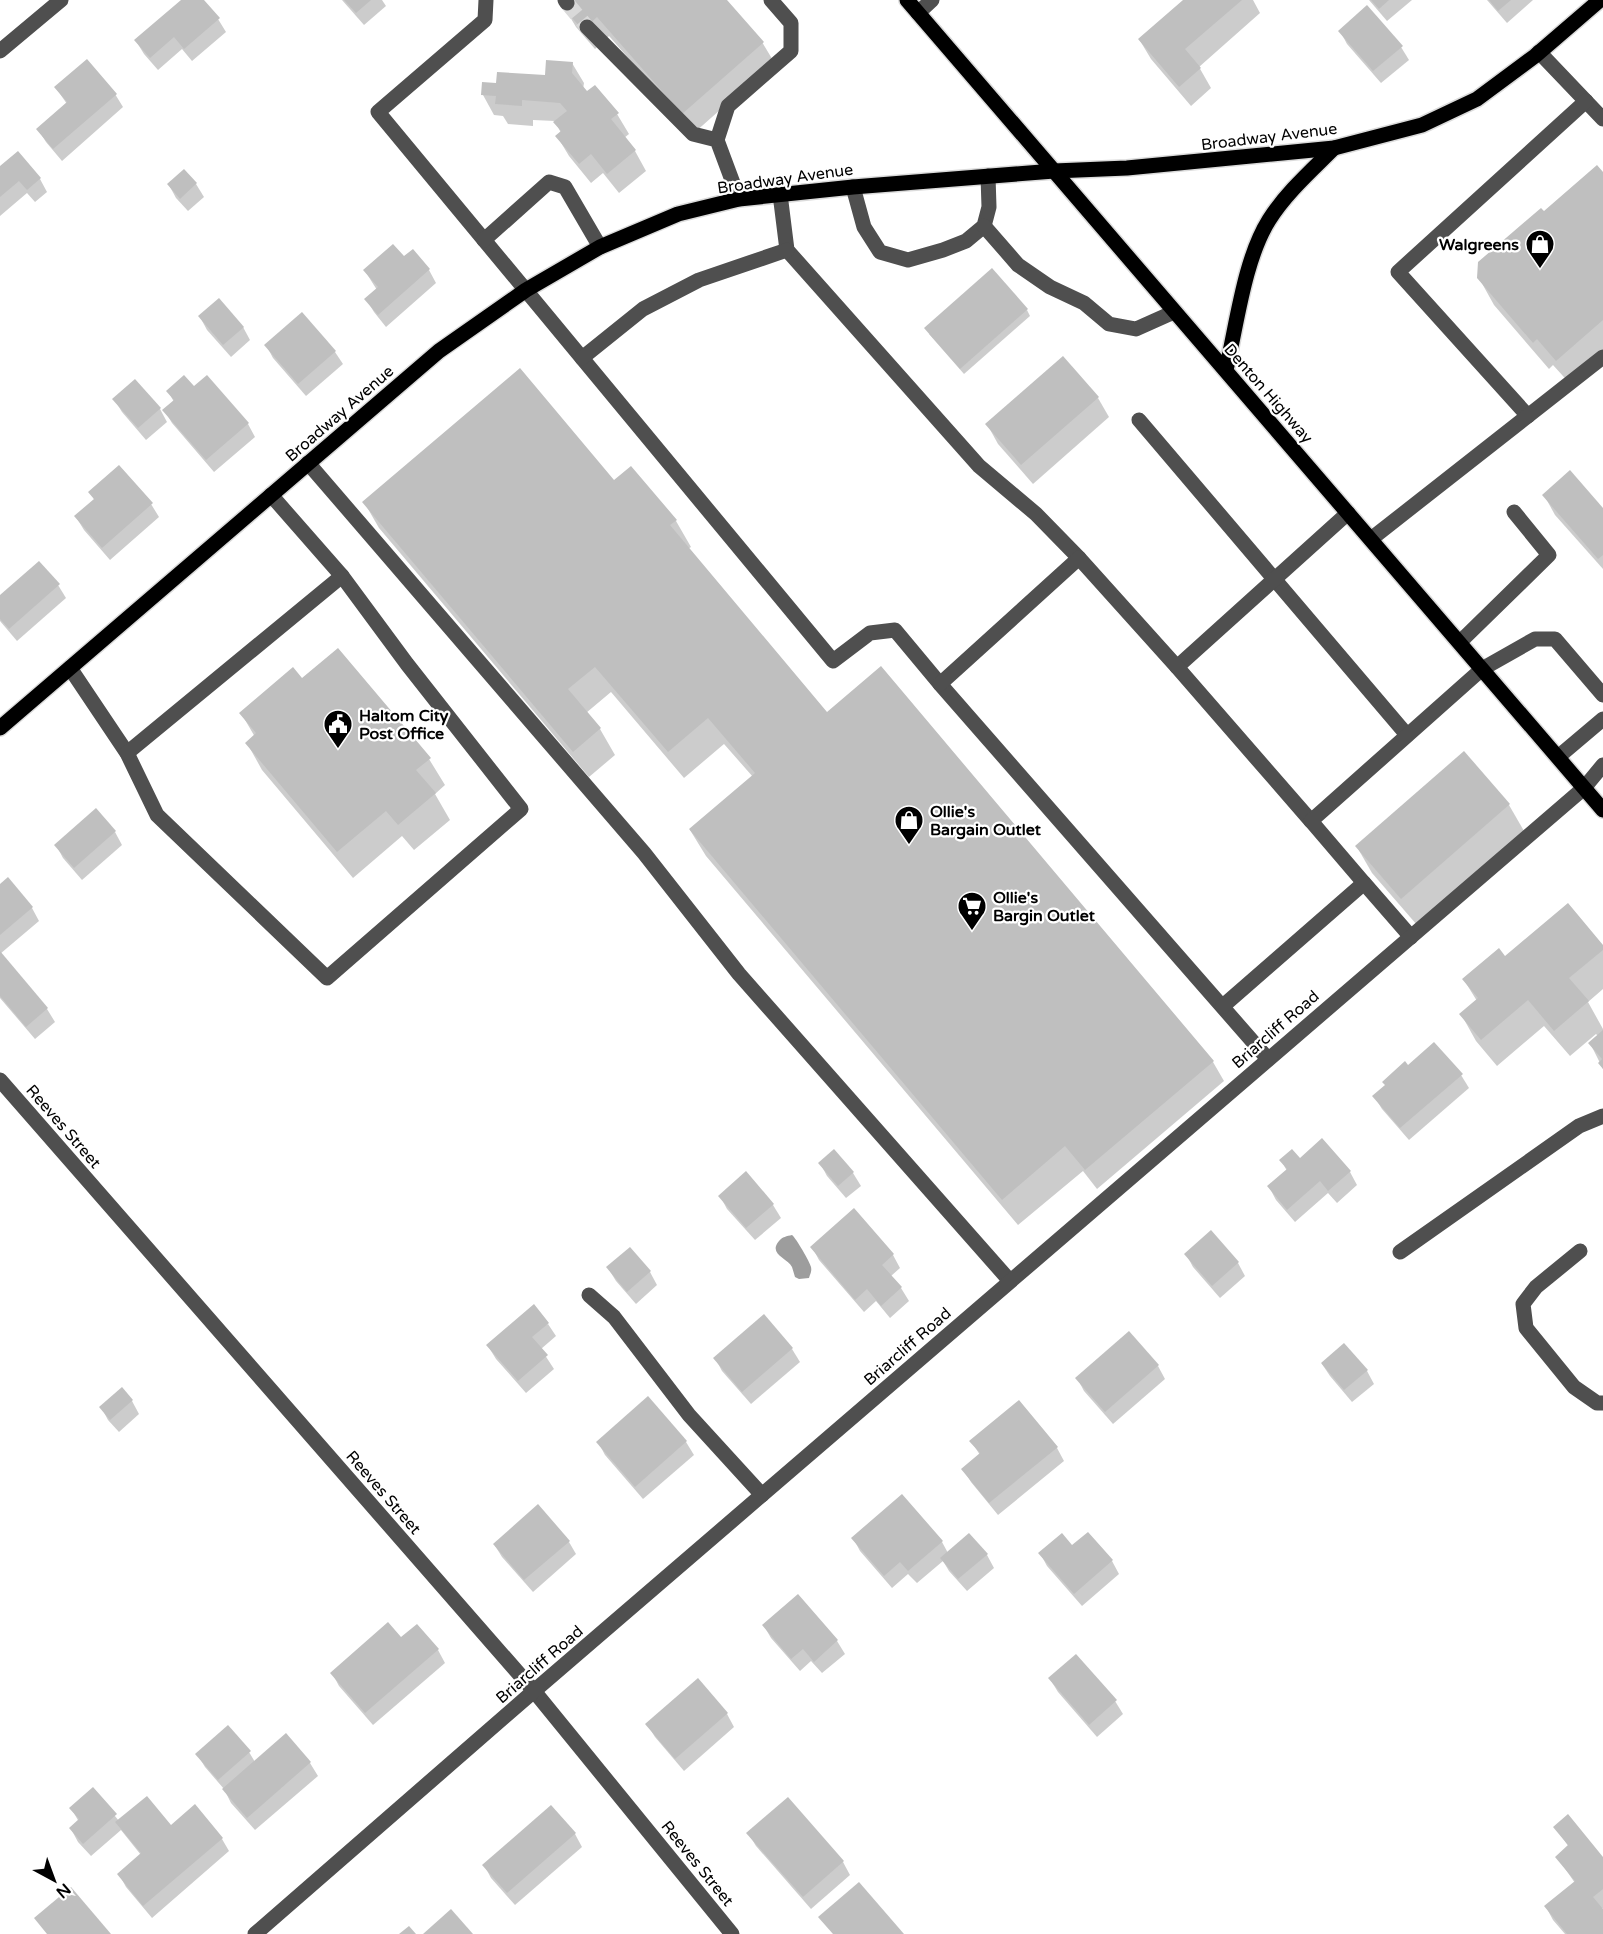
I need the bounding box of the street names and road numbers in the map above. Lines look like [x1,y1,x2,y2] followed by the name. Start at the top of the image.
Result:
[1200,119,1338,155] street label: Broadway Avenue
[716,160,854,198] street label: Broadway Avenue
[1220,340,1317,448] street label: Denton Highway
[281,361,398,466] street label: Broadway Avenue
[1228,986,1323,1073] street label: Briarcliff Road
[21,1081,105,1173] street label: Reeves Street
[860,1303,955,1390] street label: Briarcliff Road
[341,1447,425,1539] street label: Reeves Street
[492,1621,587,1708] street label: Briarcliff Road
[657,1817,738,1910] street label: Reeves Street

